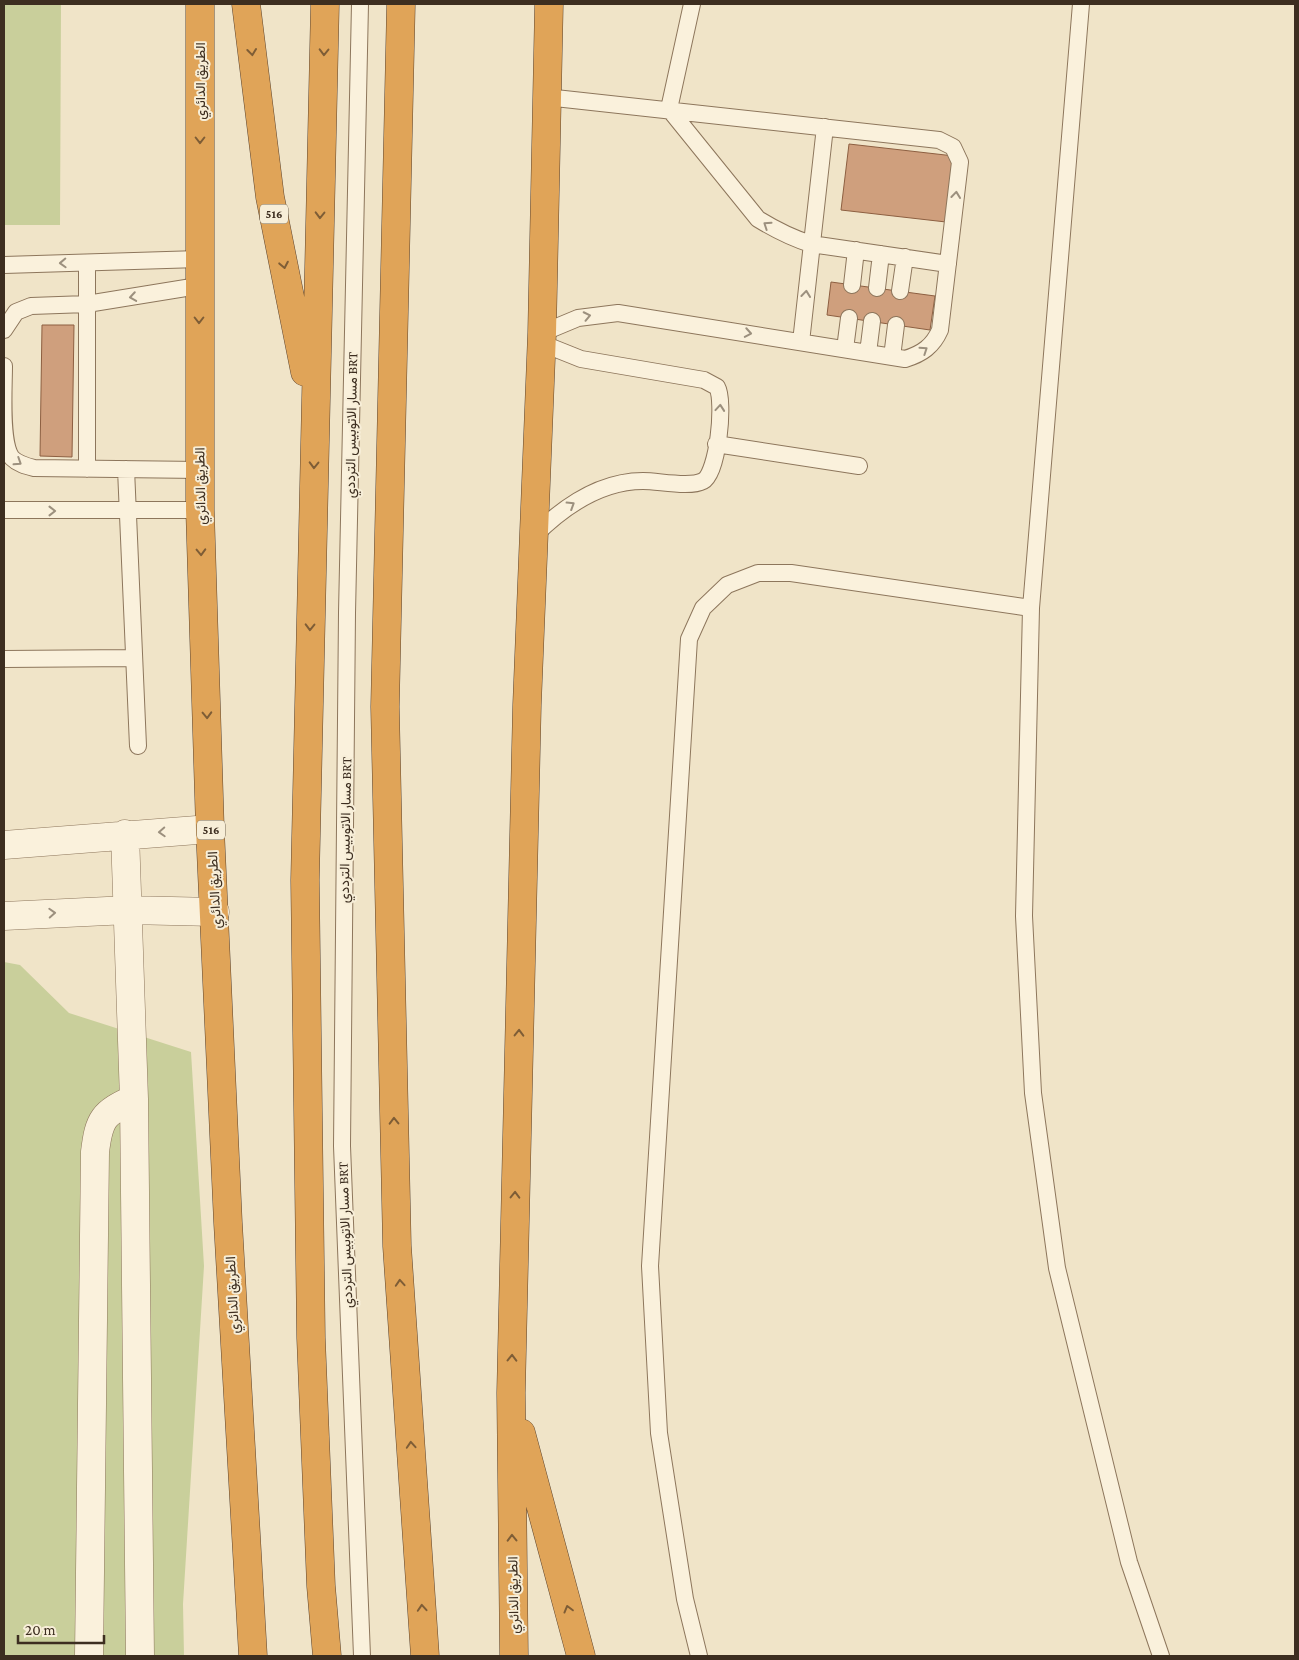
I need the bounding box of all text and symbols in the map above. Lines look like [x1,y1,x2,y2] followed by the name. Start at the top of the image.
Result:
[192,42,212,120] street label: الطريق الدائري
[246,48,257,56] one-way arrow
[318,49,329,57] one-way arrow
[195,136,205,144] one-way arrow
[950,191,961,199] one-way arrow
[260,204,288,223] road number: 516
[315,212,325,219] one-way arrow
[763,221,772,231] one-way arrow
[59,258,67,269] one-way arrow
[278,260,288,269] one-way arrow
[800,289,811,297] one-way arrow
[129,291,137,301] one-way arrow
[583,312,592,322] one-way arrow
[193,316,204,324] one-way arrow
[744,328,752,338] one-way arrow
[918,347,927,356] one-way arrow
[342,351,364,498] street label: مسار الاتوبيس الترددي BRT
[715,404,726,412] one-way arrow
[191,447,213,525] street label: الطريق الدائري
[13,455,22,465] one-way arrow
[309,462,319,469] one-way arrow
[565,502,574,511] one-way arrow
[49,506,57,516] one-way arrow
[196,549,206,557] one-way arrow
[305,624,315,632] one-way arrow
[201,711,212,719] one-way arrow
[336,756,358,903] street label: مسار الاتوبيس الترددي BRT
[197,820,225,840] road number: 516
[158,827,166,838] one-way arrow
[204,851,228,929] street label: الطريق الدائري
[49,908,57,919] one-way arrow
[514,1028,524,1036] one-way arrow
[389,1117,399,1124] one-way arrow
[334,1161,360,1308] street label: مسار الاتوبيس الترددي BRT
[510,1191,521,1199] one-way arrow
[222,1256,246,1334] street label: الطريق الدائري
[394,1279,405,1287] one-way arrow
[506,1353,517,1361] one-way arrow
[405,1441,416,1449] one-way arrow
[507,1533,517,1541] one-way arrow
[504,1556,526,1634] street label: الطريق الدائري
[416,1603,427,1611] one-way arrow
[564,1606,574,1614] one-way arrow
[18,1612,104,1644] scale bar
[25,1622,56,1638] text: 20 m

